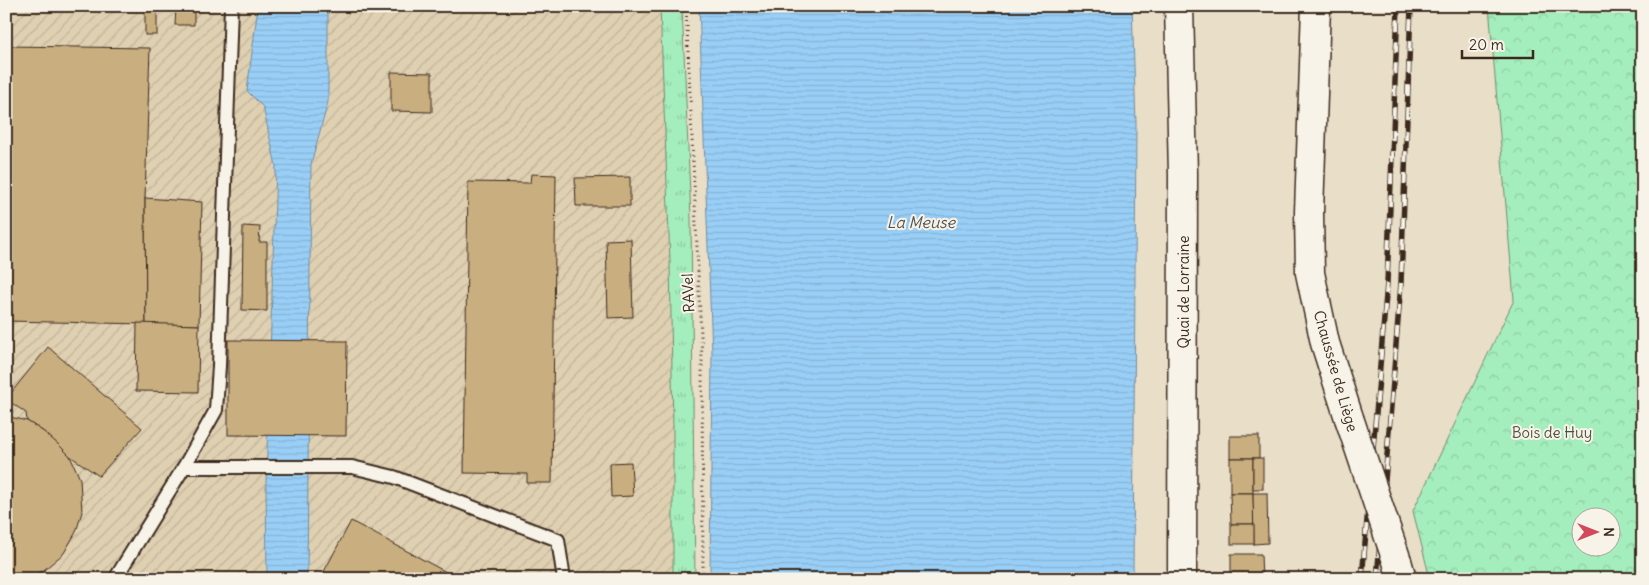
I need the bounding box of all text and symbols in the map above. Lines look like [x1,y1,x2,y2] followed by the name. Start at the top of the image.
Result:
[1462,28,1533,60] scale bar
[1469,35,1504,54] text: 20 m
[887,212,957,232] water label: La Meuse
[1174,235,1193,349] street label: Quai de Lorraine
[677,273,699,313] street label: RAVel
[1310,308,1362,434] street label: Chaussée de Liège
[1512,423,1592,442] park label: Bois de Huy
[1572,508,1622,558] north arrow
[1600,527,1618,537] text: N

